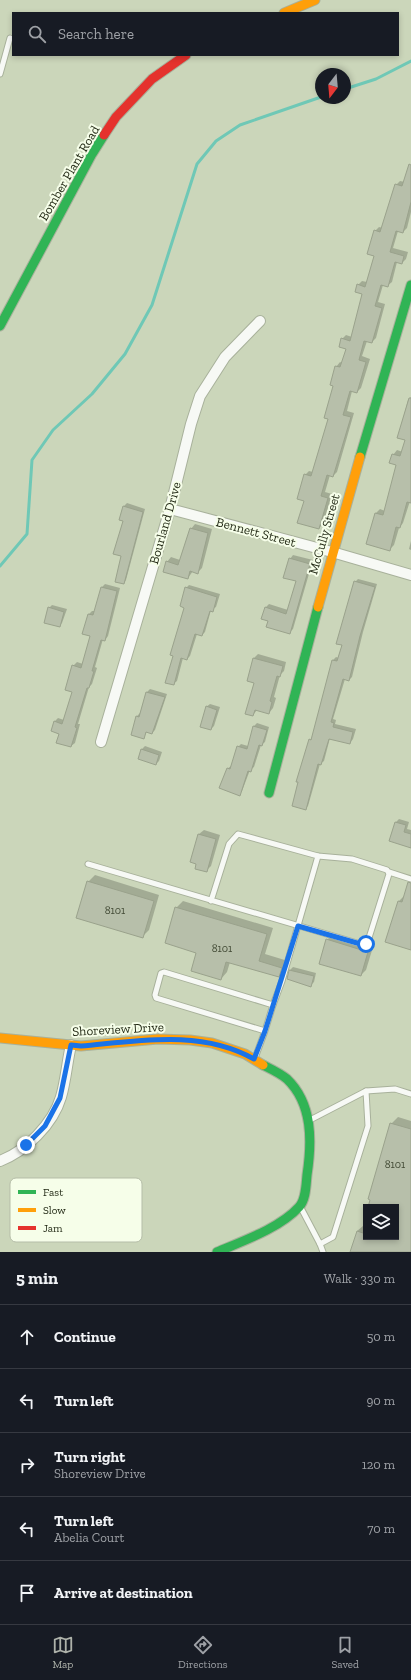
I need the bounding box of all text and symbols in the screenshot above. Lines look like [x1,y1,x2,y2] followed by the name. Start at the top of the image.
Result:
[12,12,399,56] search box
[26,23,48,45] icon: search
[58,25,134,43] text: Search here
[315,68,351,104] north arrow
[36,123,102,223] street label: Bomber Plant Road
[146,480,184,566] street label: Bourland Drive
[305,492,343,576] street label: McCully Street
[215,514,298,550] street label: Bennett Street
[105,904,126,917] house number: 8101
[357,935,375,953] route start
[212,942,233,955] house number: 8101
[72,1019,164,1039] street label: Shoreview Drive
[17,1136,35,1154] route end
[385,1158,406,1171] house number: 8101
[10,1178,142,1242] legend
[43,1186,64,1199] text: Fast
[43,1204,66,1217] text: Slow
[363,1204,399,1240] map controls
[363,1204,399,1240] button: layers
[43,1222,63,1235] text: Jam
[16,1268,58,1288] text: 5 min
[324,1271,395,1286] text: Walk · 330 m
[16,1326,38,1348] icon: ahead
[54,1328,116,1346] text: Continue
[367,1329,395,1344] text: 50 m
[16,1390,38,1412] icon: left
[54,1392,114,1410] text: Turn left
[366,1393,395,1408] text: 90 m
[54,1448,125,1466] text: Turn right
[16,1454,38,1476] icon: right
[362,1457,395,1472] text: 120 m
[54,1466,146,1481] text: Shoreview Drive
[54,1512,114,1530] text: Turn left
[16,1518,38,1540] icon: left
[367,1521,395,1536] text: 70 m
[54,1530,124,1545] text: Abelia Court
[16,1582,38,1604] icon: arrive
[54,1584,193,1602] text: Arrive at destination
[52,1634,74,1671] tab: Map
[178,1634,228,1671] tab: Directions
[331,1634,359,1671] tab: Saved

